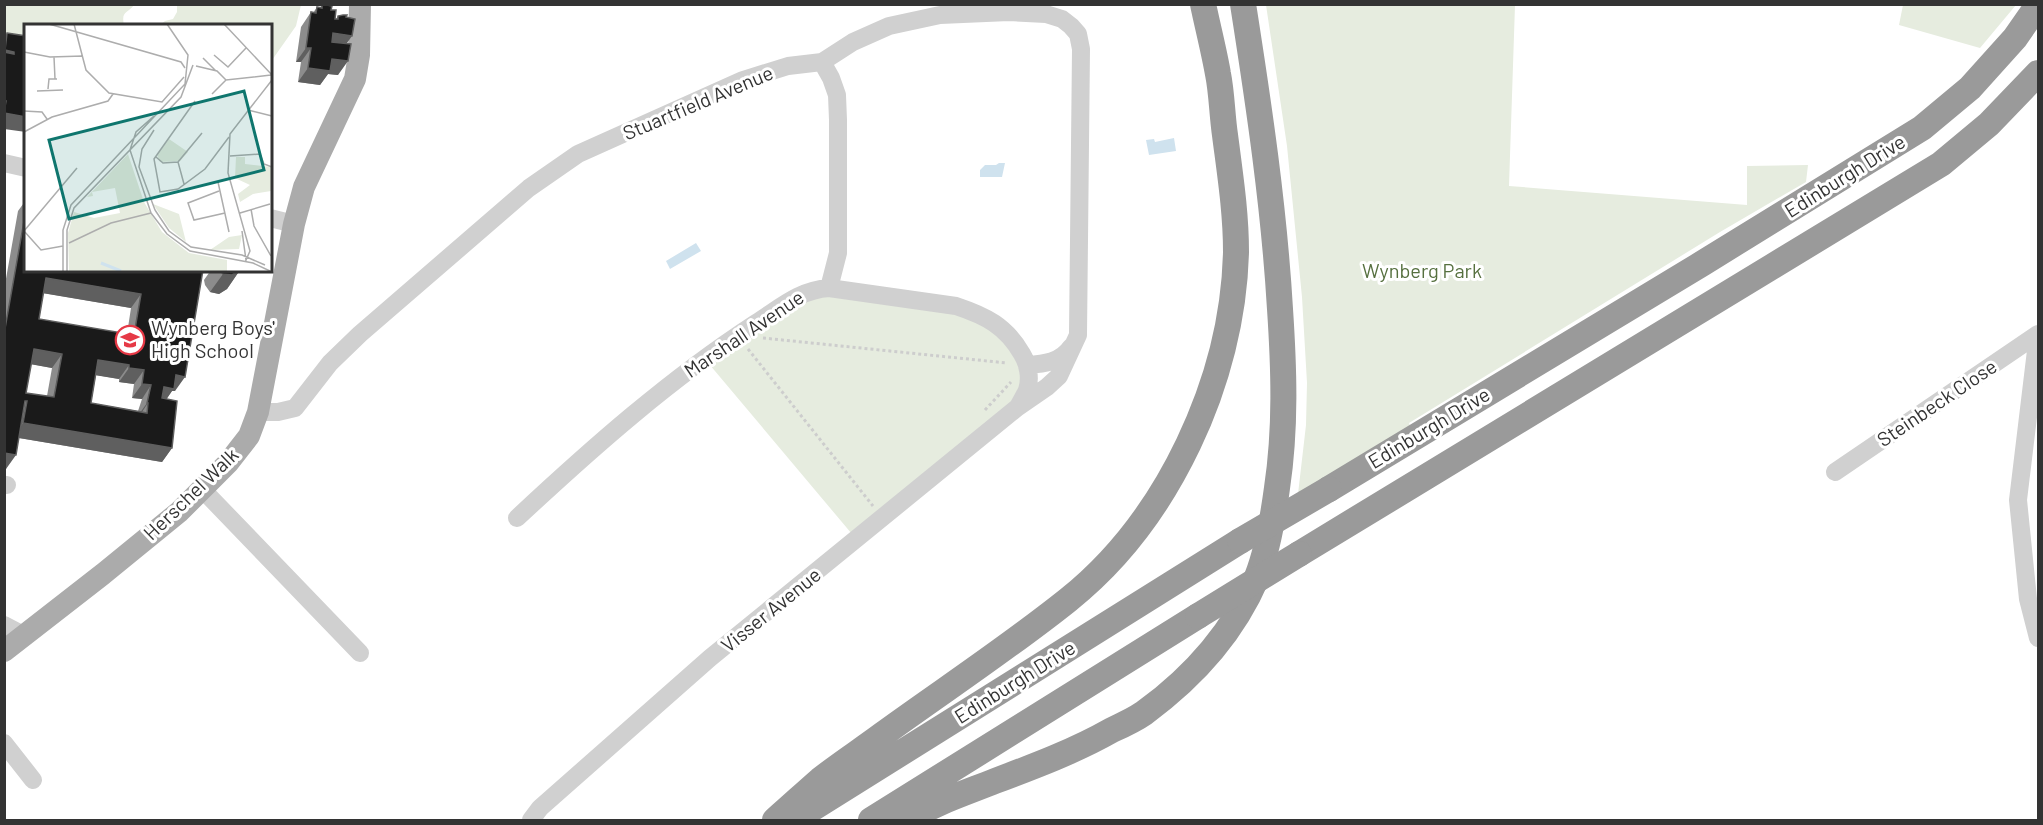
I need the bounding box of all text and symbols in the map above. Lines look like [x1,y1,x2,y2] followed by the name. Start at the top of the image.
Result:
[24,24,272,272] inset map
[619,60,776,145] street label: Stuartfield Avenue
[1780,129,1909,222] street label: Edinburgh Drive
[1362,258,1482,282] park label: Wynberg Park
[679,284,808,382] street label: Marshall Avenue
[151,315,275,362] place label: Wynberg Boys' High School
[114,324,146,356] school or university icon: Wynberg Boys' High School
[1872,353,2001,451] street label: Steinbeck Close
[1363,381,1494,473] street label: Edinburgh Drive
[138,442,243,544] street label: Herschel Walk
[716,562,825,657] street label: Visser Avenue
[950,635,1079,728] street label: Edinburgh Drive

